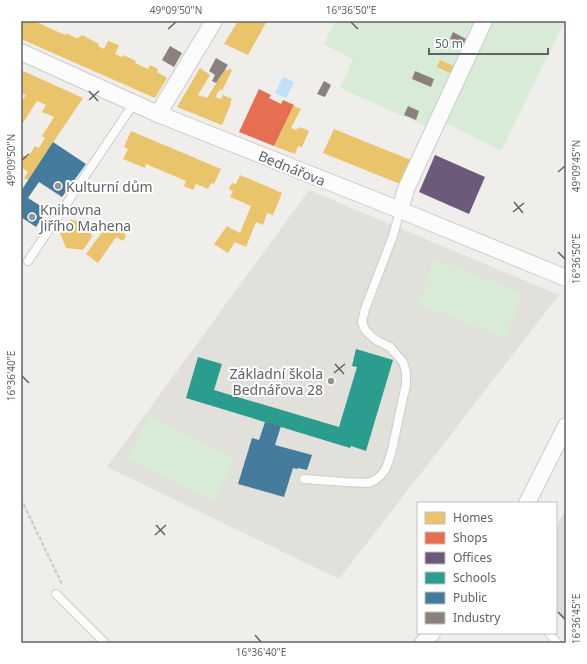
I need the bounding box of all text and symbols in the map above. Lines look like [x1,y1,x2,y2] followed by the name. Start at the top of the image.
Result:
[150,3,202,17] text: 49°09'50"N
[326,3,376,17] text: 16°36'50"E
[429,30,548,56] scale bar
[435,35,463,52] text: 50 m
[4,134,18,186] text: 49°09'50"N
[569,140,583,192] text: 49°09'45"N
[256,146,328,190] street label: Bednářova
[66,177,153,196] place label: Kulturní dům
[53,181,63,191] marker: Kulturní dům
[38,200,131,235] place label: Knihovna Jiřího Mahena
[27,212,37,222] marker: Knihovna Jiřího Mahena
[569,234,583,284] text: 16°36'50"E
[4,351,18,401] text: 16°36'40"E
[230,364,323,399] place label: Základní škola Bednářova 28
[326,376,336,386] marker: Základní škola Bednářova 28
[417,502,557,634] legend
[453,509,493,526] text: Homes
[453,529,488,546] text: Shops
[453,549,492,566] text: Offices
[453,569,496,586] text: Schools
[453,589,487,606] text: Public
[569,594,583,644] text: 16°36'45"E
[453,609,501,626] text: Industry
[236,645,286,659] text: 16°36'40"E

